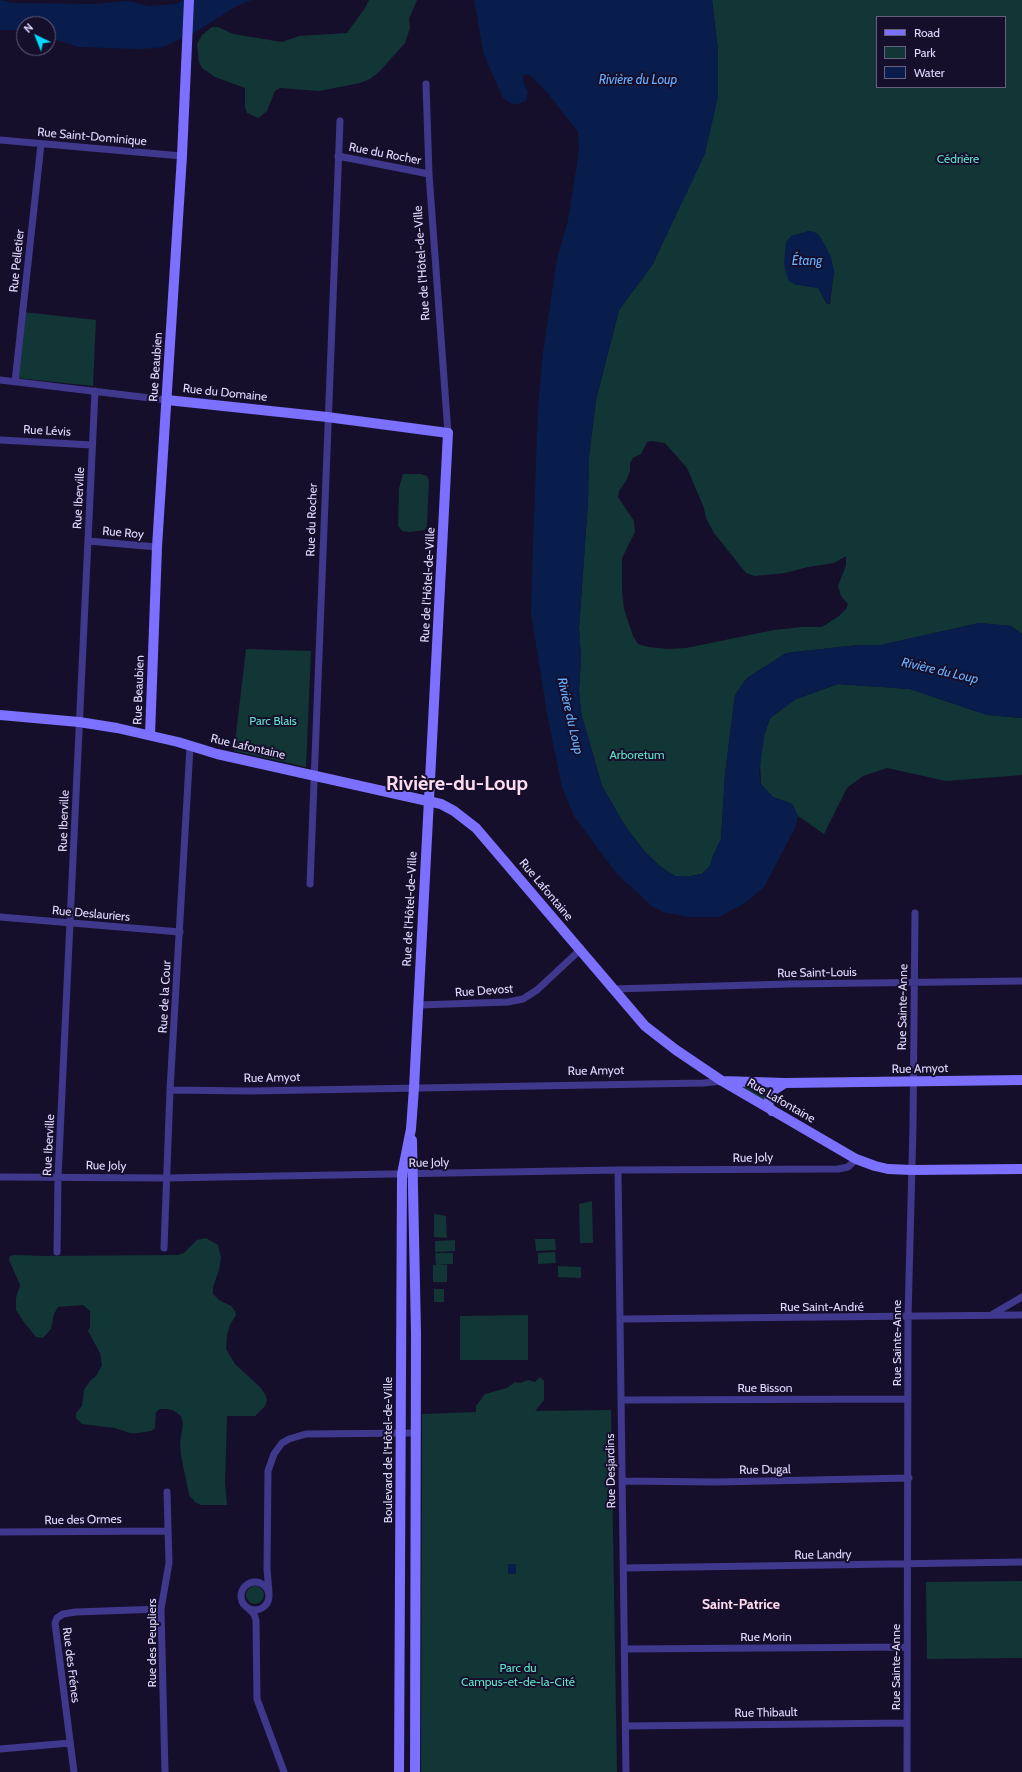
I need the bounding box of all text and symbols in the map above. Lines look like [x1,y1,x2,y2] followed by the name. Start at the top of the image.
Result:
[16,16,56,56] north arrow
[876,16,1006,88] legend
[21,20,36,36] text: N
[914,25,940,40] text: Road
[914,45,936,60] text: Park
[914,65,944,80] text: Water
[599,72,677,88] water label: Rivière du Loup
[37,125,147,149] street label: Rue Saint-Dominique
[348,140,422,168] street label: Rue du Rocher
[937,152,979,166] park label: Cédrière
[411,205,433,321] street label: Rue de l'Hôtel-de-Ville
[7,229,27,293] street label: Rue Pelletier
[792,253,822,269] water label: Étang
[146,332,166,402] street label: Rue Beaubien
[182,381,268,405] street label: Rue du Domaine
[23,423,71,439] street label: Rue Lévis
[70,467,88,529] street label: Rue Iberville
[304,483,320,557] street label: Rue du Rocher
[102,524,144,542] street label: Rue Roy
[418,527,438,643] street label: Rue de l'Hôtel-de-Ville
[131,655,147,725] street label: Rue Beaubien
[900,655,980,687] water label: Rivière du Loup
[554,676,586,756] water label: Rivière du Loup
[249,714,297,728] park label: Parc Blais
[209,731,287,763] street label: Rue Lafontaine
[609,748,665,762] park label: Arboretum
[386,772,528,796] district label: Rivière-du-Loup
[56,790,72,852] street label: Rue Iberville
[400,851,420,967] street label: Rue de l'Hôtel-de-Ville
[516,856,576,924] street label: Rue Lafontaine
[51,903,131,925] street label: Rue Deslauriers
[156,960,174,1034] street label: Rue de la Cour
[895,964,911,1050] street label: Rue Sainte-Anne
[777,965,857,981] street label: Rue Saint-Louis
[454,982,514,1000] street label: Rue Devost
[892,1061,948,1077] street label: Rue Amyot
[568,1063,624,1079] street label: Rue Amyot
[244,1070,300,1086] street label: Rue Amyot
[744,1076,818,1126] street label: Rue Lafontaine
[40,1114,58,1176] street label: Rue Iberville
[733,1150,773,1166] street label: Rue Joly
[409,1155,449,1171] street label: Rue Joly
[86,1158,126,1174] street label: Rue Joly
[780,1300,864,1314] street label: Rue Saint-André
[890,1300,904,1386] street label: Rue Sainte-Anne
[381,1377,395,1523] street label: Boulevard de l'Hôtel-de-Ville
[737,1381,793,1395] street label: Rue Bisson
[603,1433,619,1509] street label: Rue Desjardins
[739,1462,791,1478] street label: Rue Dugal
[44,1512,122,1528] street label: Rue des Ormes
[794,1547,852,1563] street label: Rue Landry
[702,1597,780,1613] district label: Saint-Patrice
[145,1599,159,1687] street label: Rue des Peupliers
[889,1624,903,1710] street label: Rue Sainte-Anne
[59,1626,83,1704] street label: Rue des Frénes
[740,1630,792,1644] street label: Rue Morin
[461,1661,575,1689] park label: Parc du Campus-et-de-la-Cité
[734,1705,798,1721] street label: Rue Thibault

